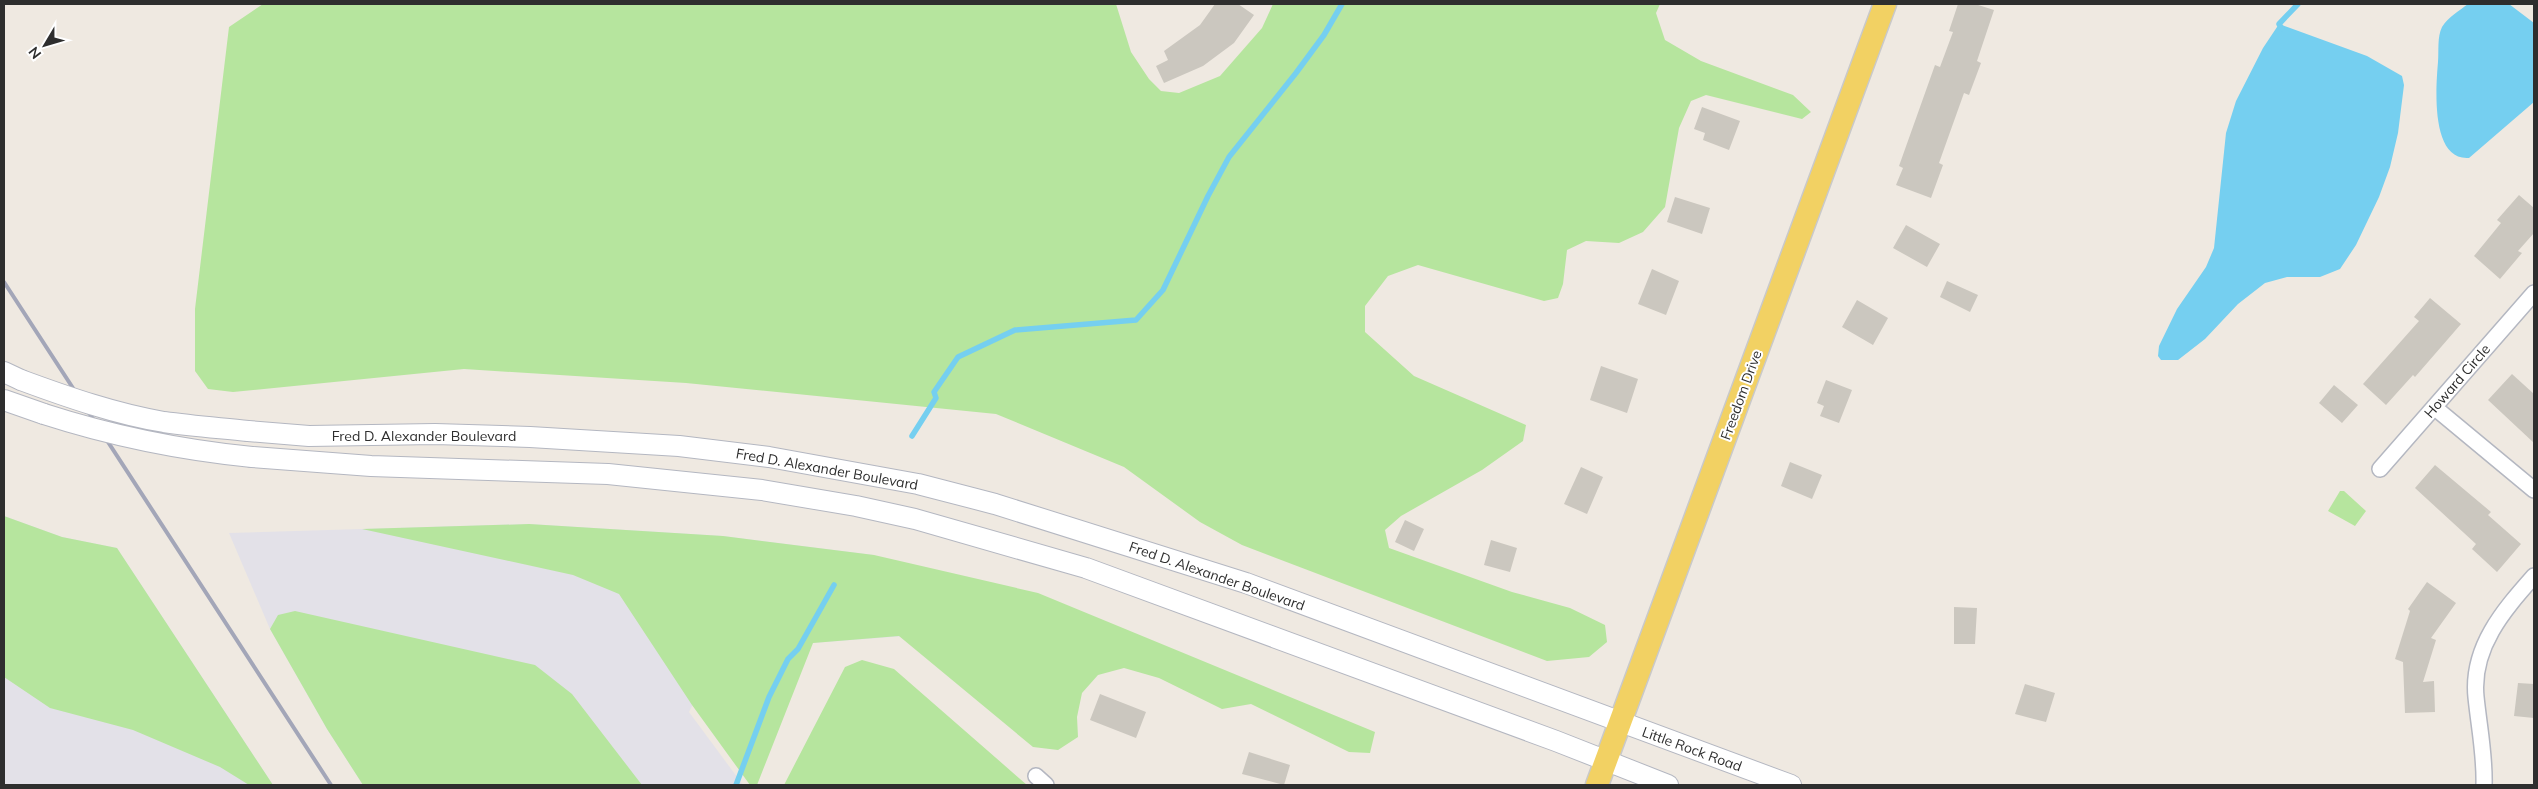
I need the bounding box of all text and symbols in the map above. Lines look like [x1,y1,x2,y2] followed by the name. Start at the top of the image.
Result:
[20,20,70,70] north arrow
[24,43,45,63] text: N
[2420,340,2494,422] street label: Howard Circle
[1716,348,1766,442] street label: Freedom Drive
[332,427,516,445] street label: Fred D. Alexander Boulevard
[734,444,920,494] street label: Fred D. Alexander Boulevard
[1127,537,1307,615] street label: Fred D. Alexander Boulevard
[1640,723,1744,775] street label: Little Rock Road

